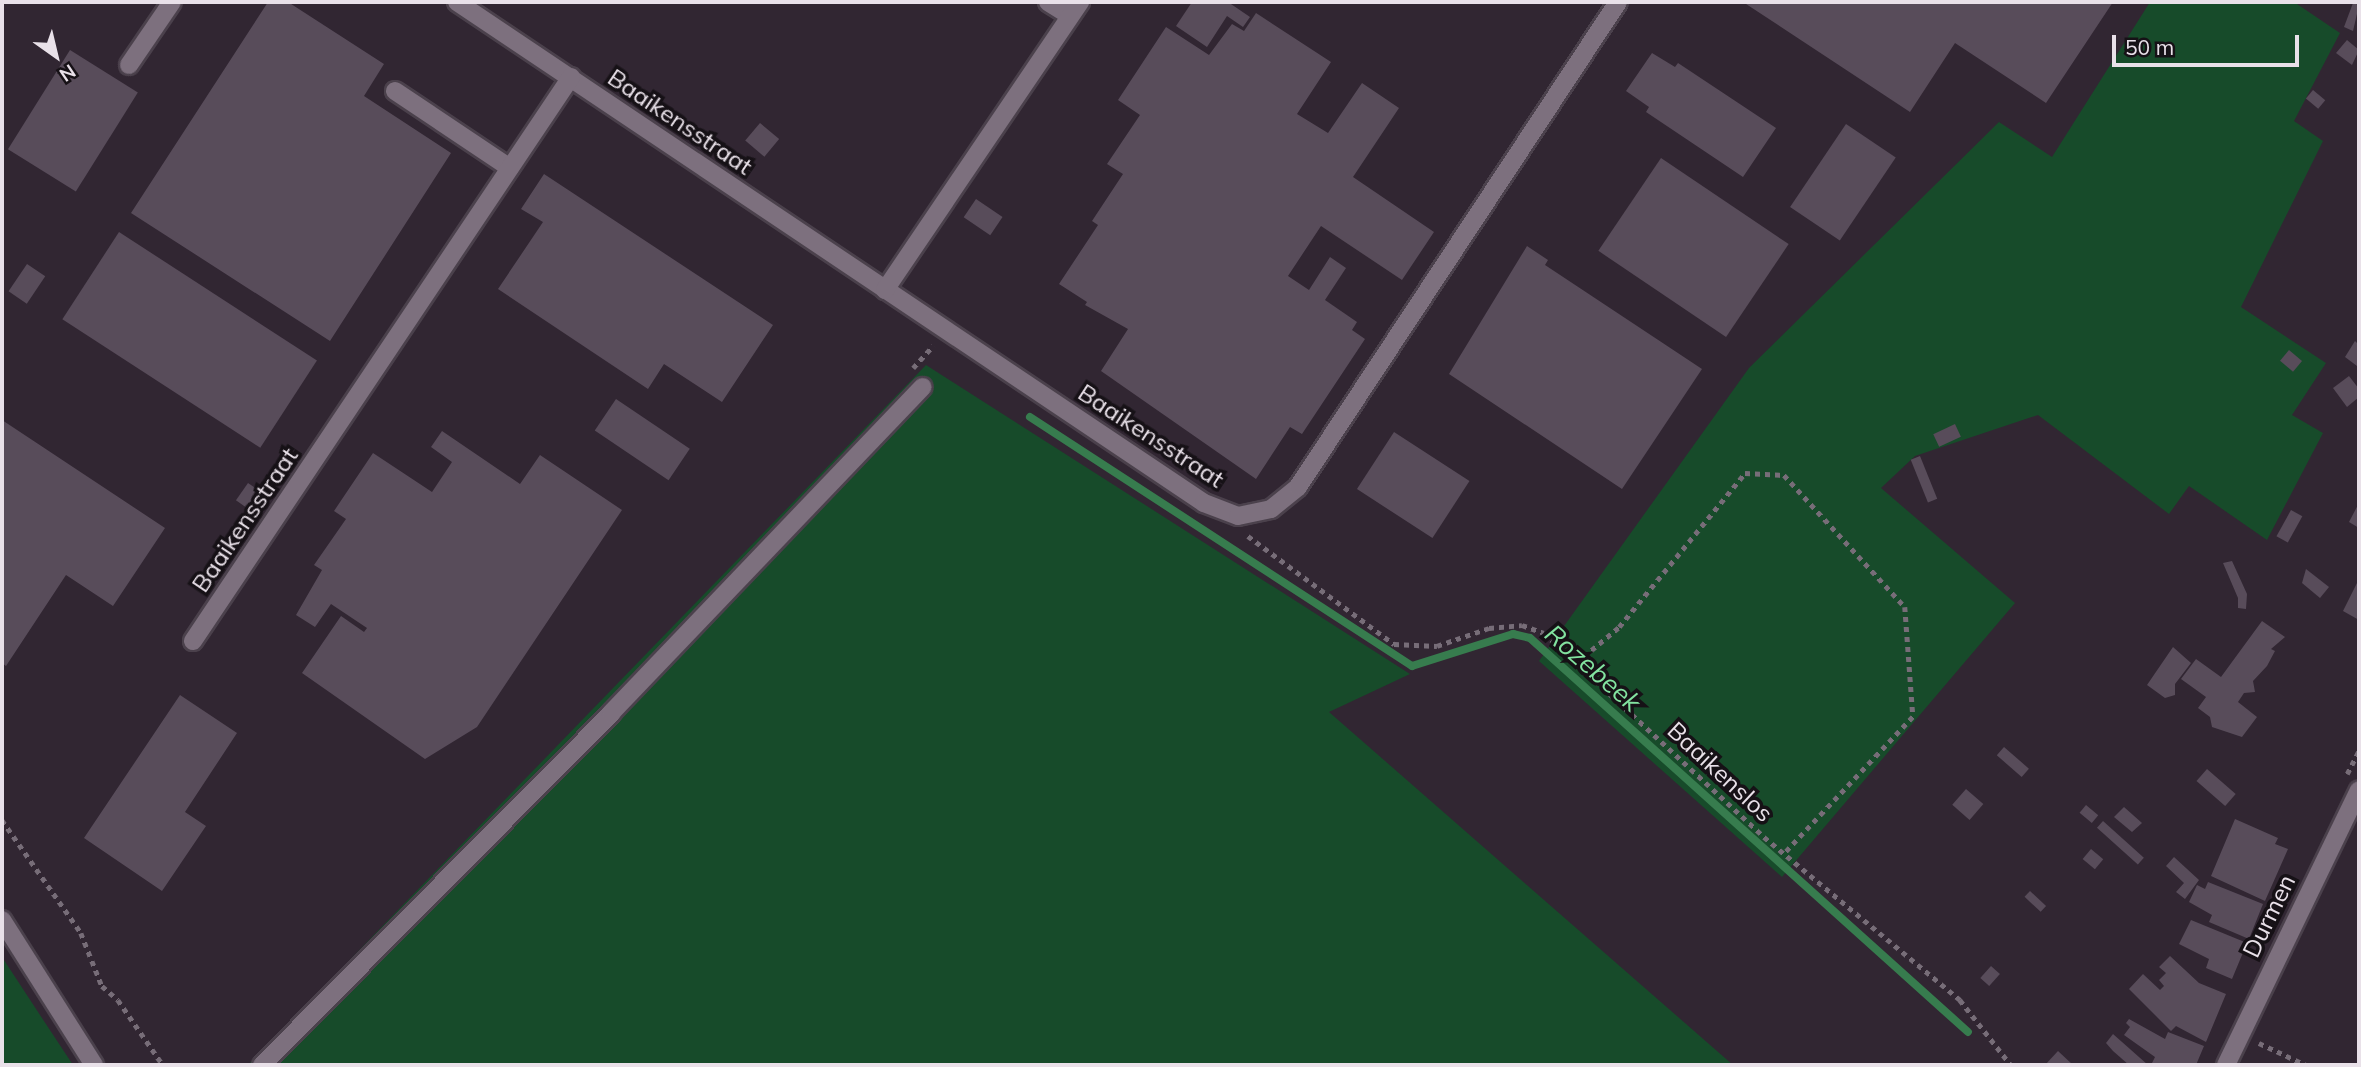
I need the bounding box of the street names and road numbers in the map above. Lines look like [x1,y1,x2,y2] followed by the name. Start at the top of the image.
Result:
[602,63,758,181] street label: Baaikensstraat
[1073,378,1229,494] street label: Baaikensstraat
[186,442,304,598] street label: Baaikensstraat
[1661,716,1779,828] street label: Baaikenslos
[2237,870,2301,962] street label: Durmen

